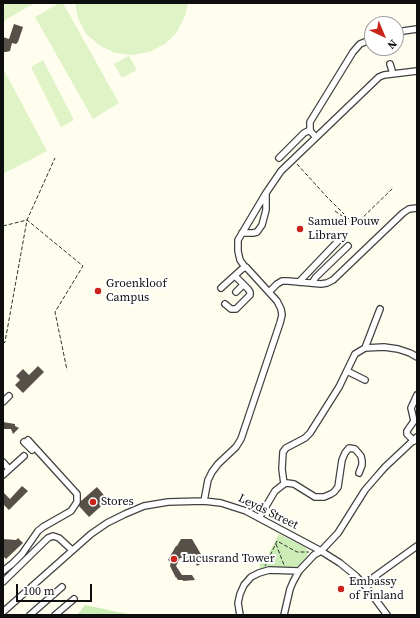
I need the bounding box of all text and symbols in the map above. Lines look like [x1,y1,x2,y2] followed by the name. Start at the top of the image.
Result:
[364,16,404,56] north arrow
[384,36,400,52] text: N
[308,215,379,243] place label: Samuel Pouw Library
[295,224,305,234] marker: Samuel Pouw Library
[106,277,167,305] place label: Groenkloof Campus
[93,286,103,296] marker: Groenkloof Campus
[236,491,300,533] street label: Leyds Street
[101,495,134,509] place label: Stores
[88,497,98,507] marker: Stores
[182,552,275,566] place label: Lucusrand Tower
[169,554,179,564] marker: Lucusrand Tower
[349,575,404,603] place label: Embassy of Finland
[18,576,94,602] scale bar
[23,583,55,599] text: 100 m
[336,584,346,594] marker: Embassy of Finland

